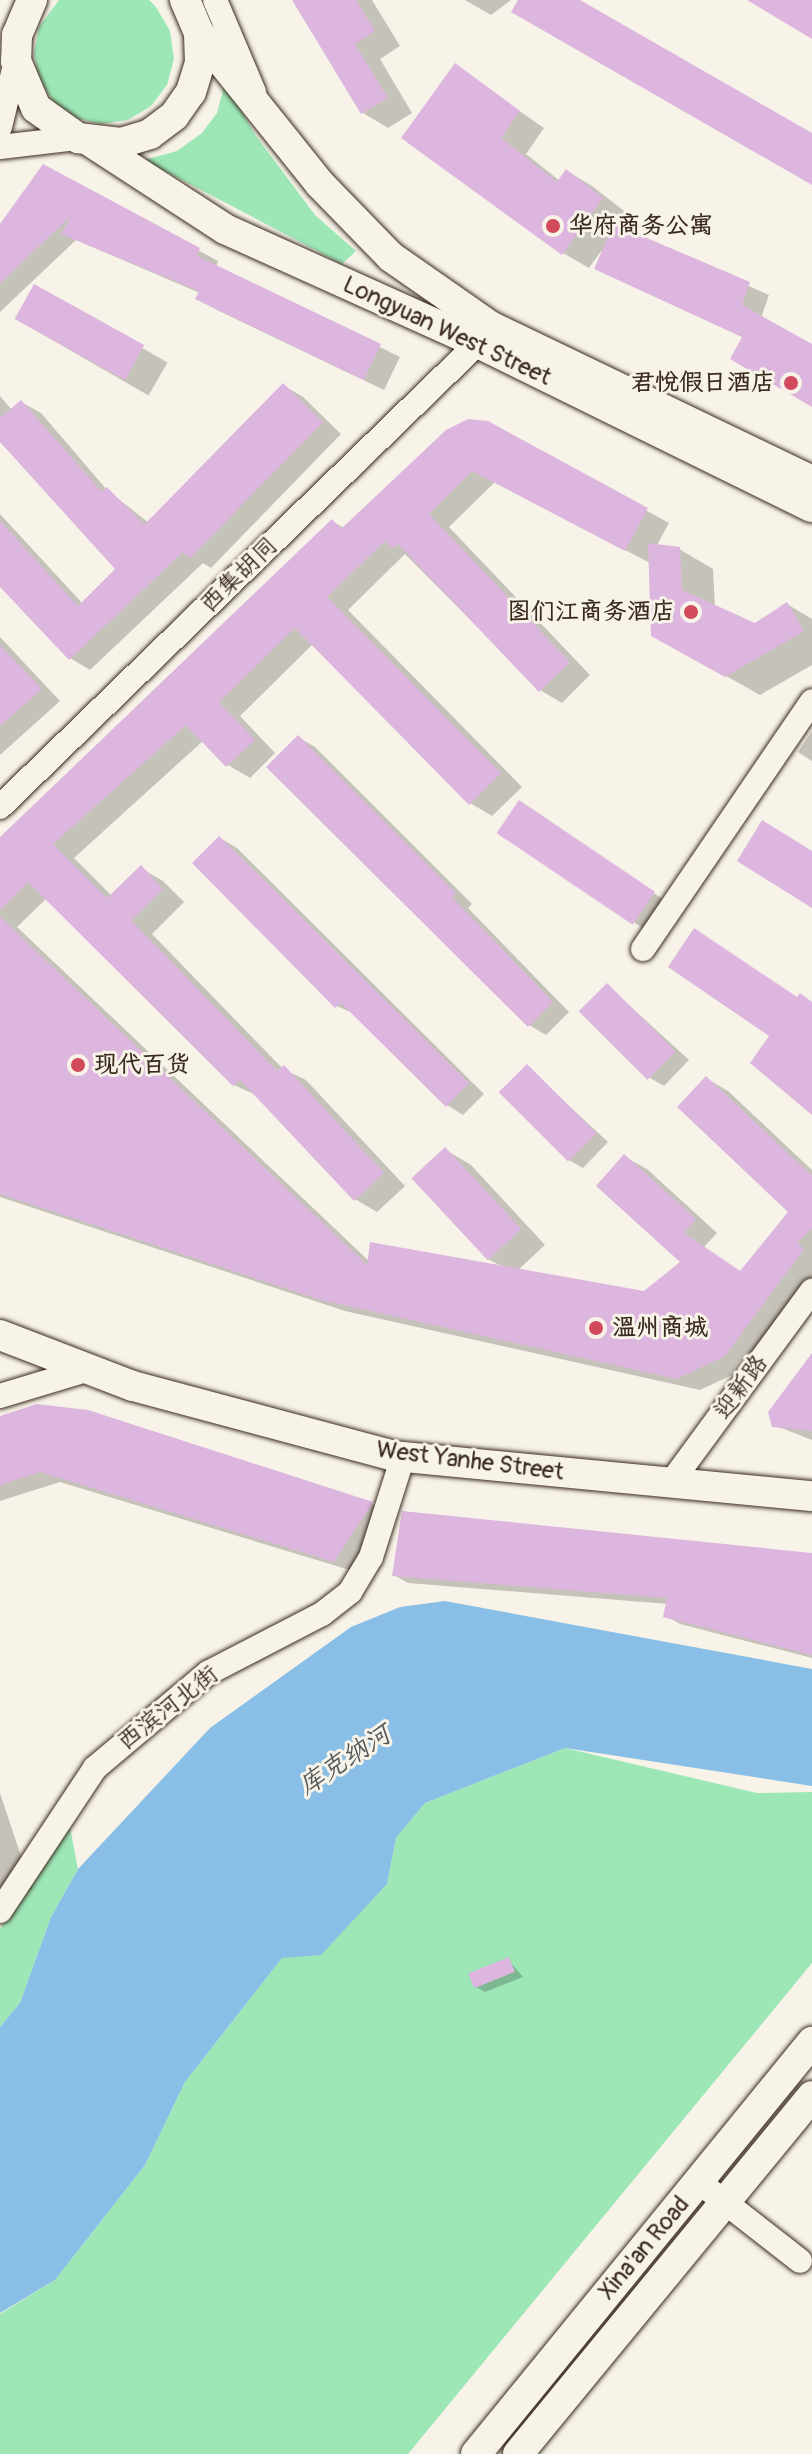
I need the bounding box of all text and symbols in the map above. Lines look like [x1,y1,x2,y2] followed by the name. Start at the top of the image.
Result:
[569,212,713,240] place label: 华府商务公寓
[544,217,562,235] marker: 华府商务公寓
[338,270,556,392] street label: Longyuan West Street
[631,369,775,397] place label: 君悦假日酒店
[782,374,800,392] marker: 君悦假日酒店
[194,531,284,619] street label: 西集胡同
[507,598,675,626] place label: 图们江商务酒店
[682,603,700,621] marker: 图们江商务酒店
[94,1051,190,1079] place label: 现代百货
[69,1056,87,1074] marker: 现代百货
[612,1314,708,1342] place label: 温州商城
[587,1319,605,1337] marker: 温州商城
[708,1349,774,1425] street label: 迎新路
[375,1435,565,1487] street label: West Yanhe Street
[112,1660,224,1756] street label: 西滨河北街
[293,1720,397,1802] water label: 库克纳河
[592,2190,696,2306] street label: Xina'an Road

